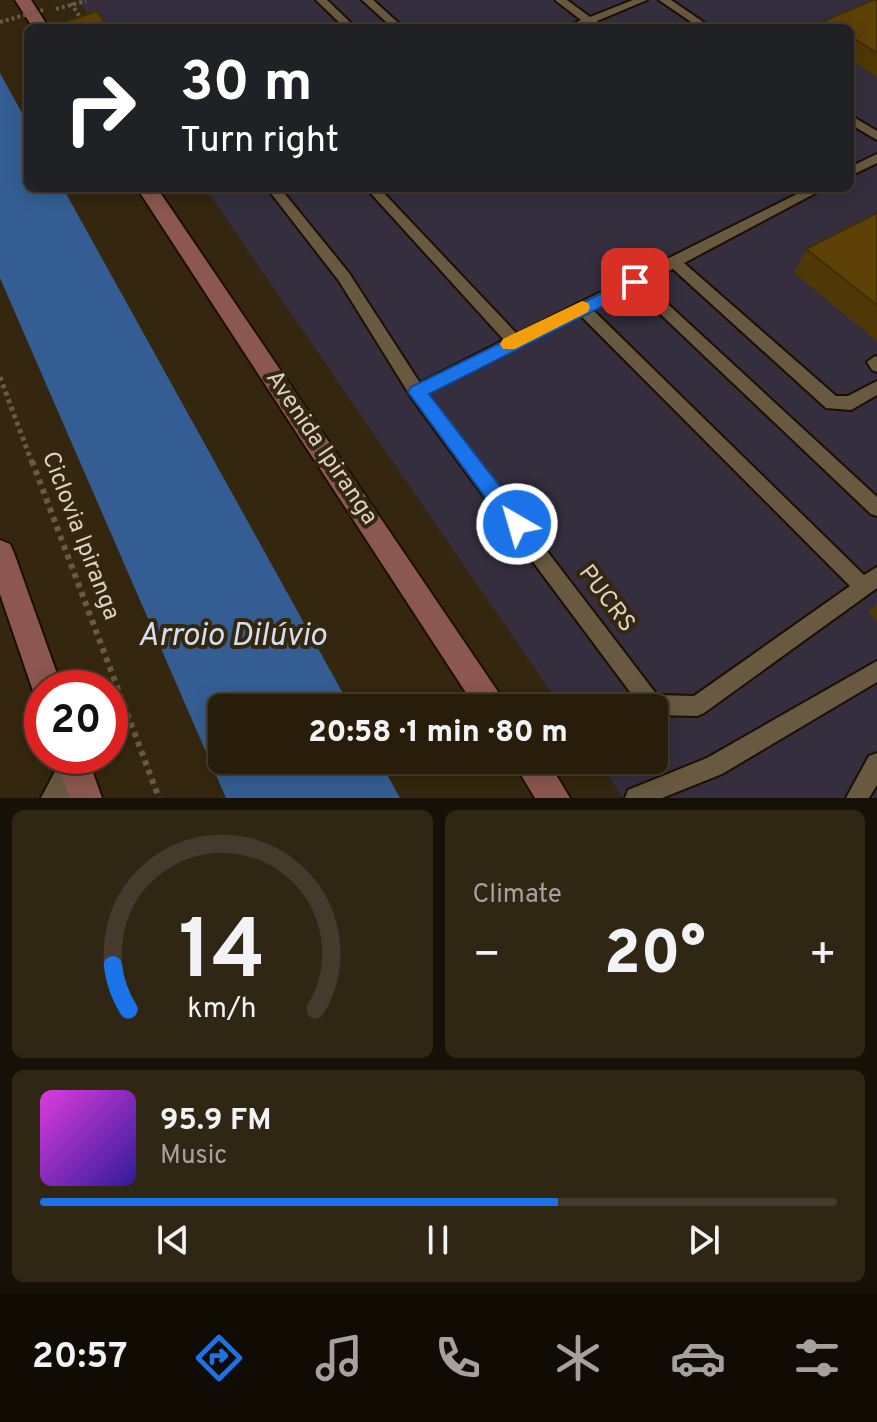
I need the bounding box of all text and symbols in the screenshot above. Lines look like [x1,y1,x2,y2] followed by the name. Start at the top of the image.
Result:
[180,50,313,120] text: 30 m
[48,56,152,160] icon: right
[180,119,339,165] text: Turn right
[601,248,669,316] pin
[613,260,657,304] icon: arrive
[258,365,384,531] street label: Avenida Ipiranga
[34,447,126,625] street label: Ciclovia Ipiranga
[475,482,559,566] position arrow
[571,559,641,639] street label: PUCRS
[138,617,327,657] water label: Arroio Dilúvio
[24,670,128,774] speed limit sign: 20
[308,715,568,752] text: 20:58 · 1 min · 80 m
[473,879,562,912] text: Climate
[179,903,266,1008] text: 14
[604,919,706,995] text: 20°
[473,929,501,985] text: −
[809,929,837,985] text: +
[188,992,257,1028] text: km/h
[160,1103,272,1140] text: 95.9 FM
[160,1140,227,1173] text: Music
[151,1218,195,1262] icon: previous
[416,1218,460,1262] icon: pause
[682,1218,726,1262] icon: next
[191,1330,247,1386] icon: directions
[311,1330,367,1386] icon: music
[430,1330,486,1386] icon: phone
[550,1330,606,1386] icon: climate
[670,1330,726,1386] icon: car
[789,1330,845,1386] icon: filters
[32,1335,128,1381] text: 20:57

